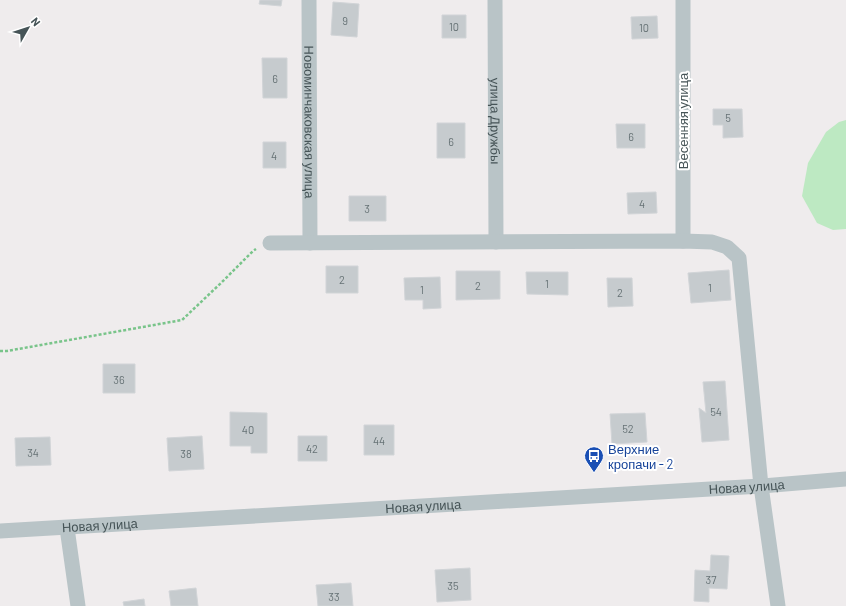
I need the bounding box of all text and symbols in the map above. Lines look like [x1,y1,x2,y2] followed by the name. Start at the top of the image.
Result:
[8,8,48,48] north arrow
[29,14,44,28] text: N
[342,14,348,27] house number: 9
[449,20,459,33] house number: 10
[639,21,649,34] house number: 10
[301,45,318,199] street label: Новоминчаковская улица
[272,72,278,85] house number: 6
[675,72,691,169] street label: Весенняя улица
[487,78,504,164] street label: улица Дружбы
[725,111,731,124] house number: 5
[628,130,634,143] house number: 6
[448,135,454,148] house number: 6
[271,149,277,162] house number: 4
[639,197,645,210] house number: 4
[364,202,370,215] house number: 3
[339,273,345,286] house number: 2
[545,277,549,290] house number: 1
[475,279,481,292] house number: 2
[708,281,712,294] house number: 1
[420,283,424,296] house number: 1
[617,286,623,299] house number: 2
[113,373,125,386] house number: 36
[710,405,722,418] house number: 54
[622,422,634,435] house number: 52
[242,423,254,436] house number: 40
[373,434,385,447] house number: 44
[608,441,673,472] place label: Верхние кропачи - 2
[306,442,318,455] house number: 42
[583,445,605,473] bus stop icon: Верхние кропачи - 2
[27,446,39,459] house number: 34
[180,447,192,460] house number: 38
[708,476,786,497] street label: Новая улица
[385,496,462,516] street label: Новая улица
[61,515,139,535] street label: Новая улица
[706,573,716,586] house number: 37
[447,579,459,592] house number: 35
[328,590,340,603] house number: 33

